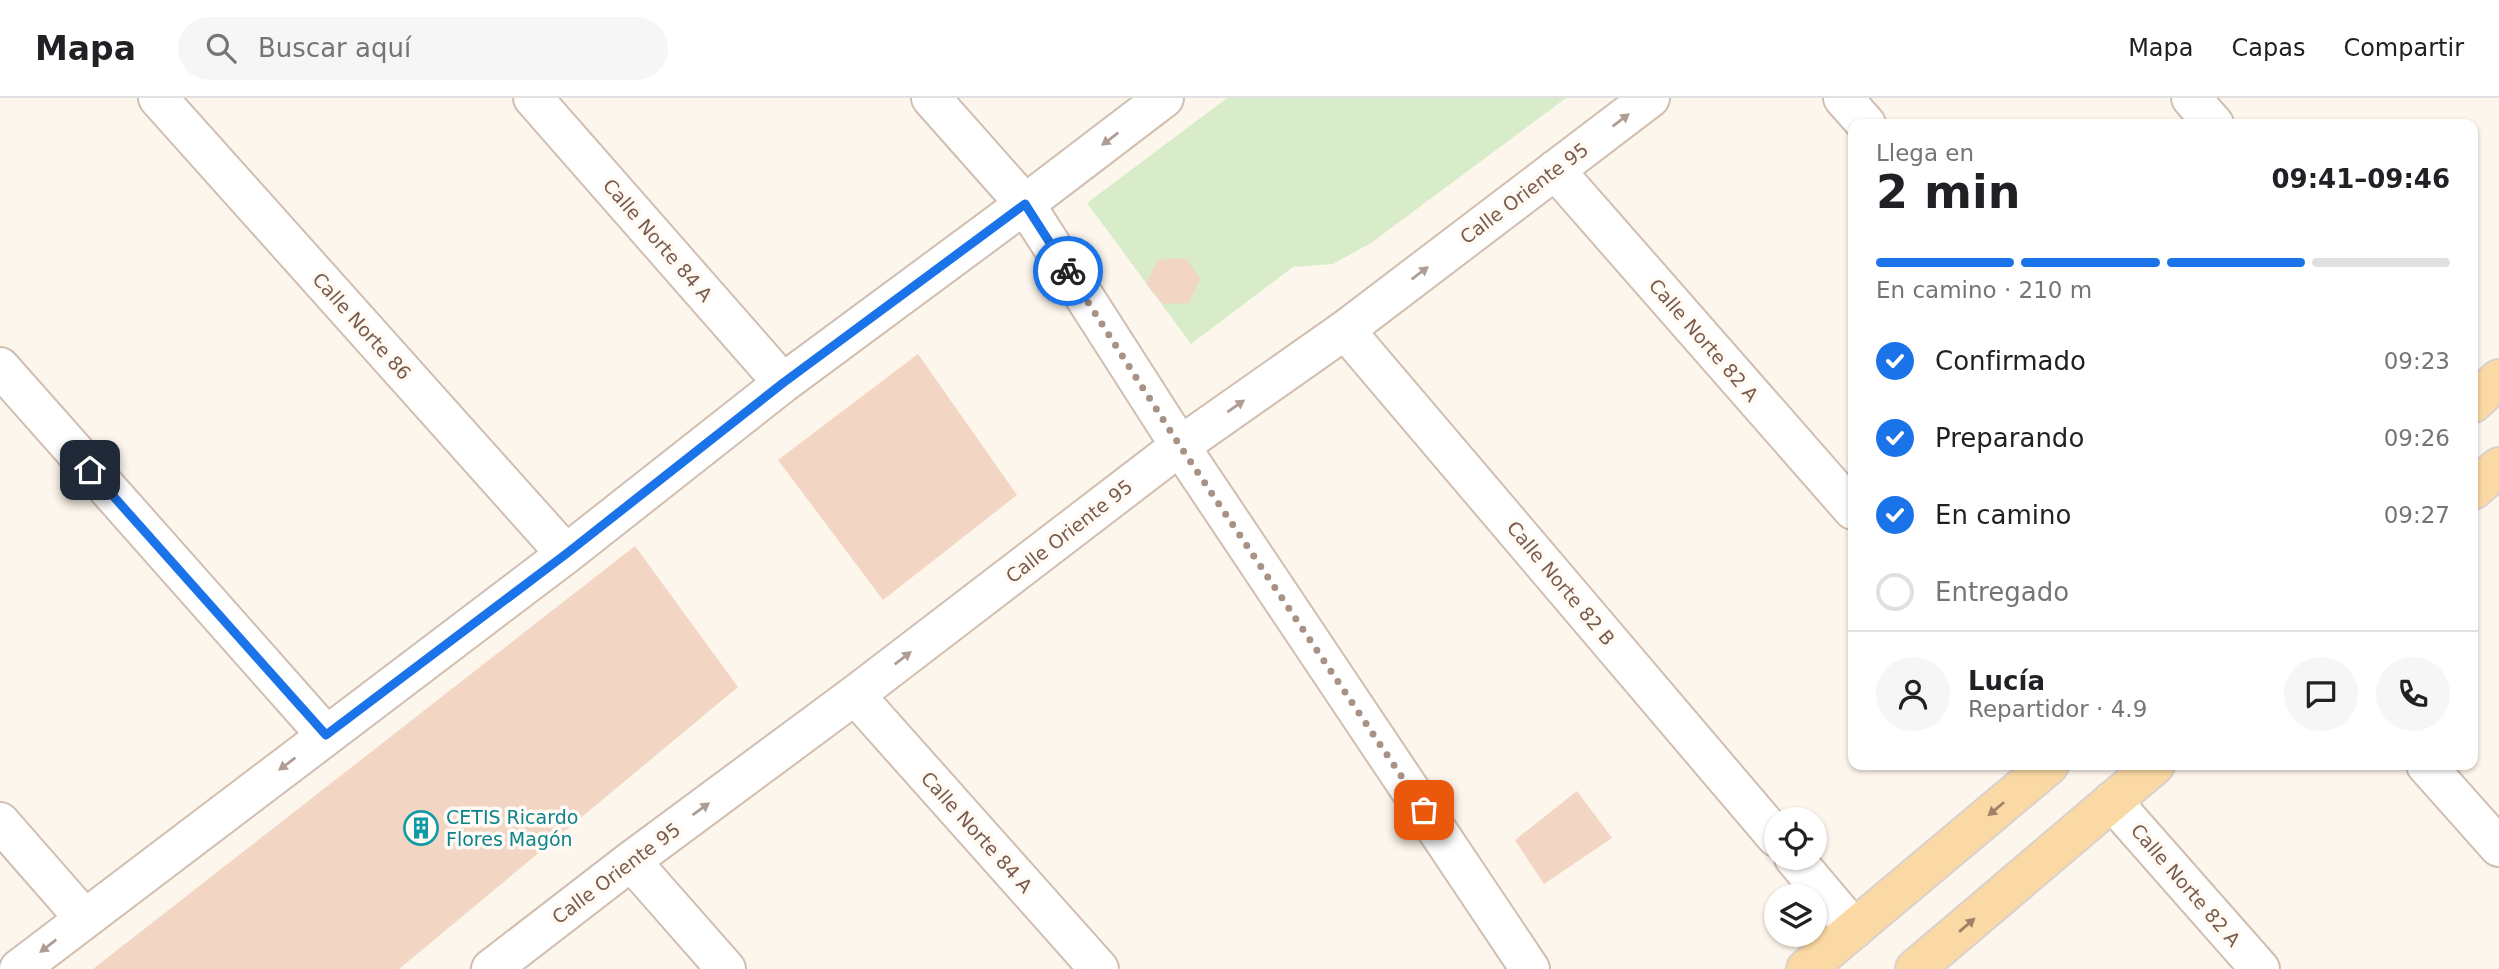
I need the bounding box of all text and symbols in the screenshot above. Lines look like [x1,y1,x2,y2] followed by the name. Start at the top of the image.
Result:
[178,17,668,80] search box
[35,29,136,68] text: Mapa
[202,29,240,67] icon: search
[258,33,411,63] text: Buscar aquí
[2128,34,2194,62] text: Mapa
[2232,34,2305,62] text: Capas
[2343,34,2464,62] text: Compartir
[1611,113,1629,128] one-way arrow
[1101,132,1119,147] one-way arrow
[1456,138,1592,248] street label: Calle Oriente 95
[1876,140,1974,166] text: Llega en
[2271,164,2450,194] text: 09:41–09:46
[1876,165,2020,219] text: 2 min
[599,174,717,306] street label: Calle Norte 84 A
[1033,236,1103,306] courier
[1049,252,1087,290] icon: bike
[1411,266,1429,280] one-way arrow
[308,268,416,384] street label: Calle Norte 86
[1645,274,1763,406] street label: Calle Norte 82 A
[1876,277,2092,303] text: En camino · 210 m
[1876,342,1914,380] icon: check
[1935,346,2086,376] text: Confirmado
[2384,348,2450,374] text: 09:23
[1227,399,1245,413] one-way arrow
[1876,419,1914,457] icon: check
[1935,423,2084,453] text: Preparando
[2384,425,2450,451] text: 09:26
[60,440,120,500] pin
[71,451,109,489] icon: home
[1001,475,1137,587] street label: Calle Oriente 95
[1876,496,1914,534] icon: check
[1935,500,2071,530] text: En camino
[2384,502,2450,528] text: 09:27
[1503,516,1619,650] street label: Calle Norte 82 B
[1935,577,2069,607] text: Entregado
[894,651,912,666] one-way arrow
[1876,657,1950,731] button: person
[2284,657,2358,731] button: chat
[2376,657,2450,731] button: phone
[1968,666,2045,696] text: Lucía
[1968,696,2147,722] text: Repartidor · 4.9
[279,756,297,771] one-way arrow
[917,767,1037,897] street label: Calle Norte 84 A
[1394,780,1454,840] pin
[1405,791,1443,829] icon: bag
[1988,801,2005,816] one-way arrow
[692,802,710,816] one-way arrow
[446,806,578,850] place label: CETIS Ricardo Flores Magón
[1764,807,1827,947] map controls
[1764,807,1827,870] button: locate
[402,809,440,847] building icon: CETIS Ricardo Flores Magón
[548,818,684,928] street label: Calle Oriente 95
[2127,819,2245,951] street label: Calle Norte 82 A
[1764,884,1827,947] button: layers
[1958,917,1976,933] one-way arrow
[39,938,57,953] one-way arrow

